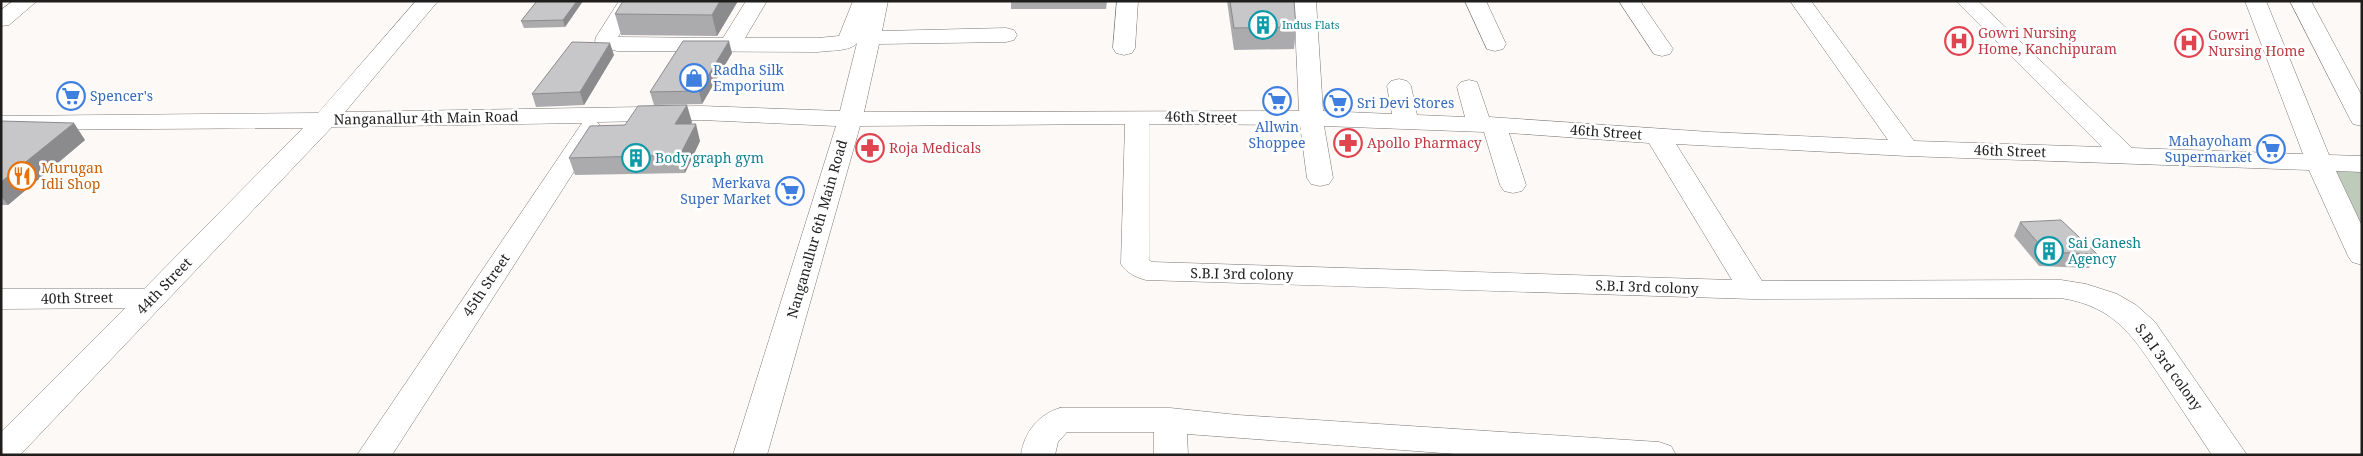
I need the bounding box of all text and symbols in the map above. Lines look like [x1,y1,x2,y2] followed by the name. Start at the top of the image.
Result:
[1248,10,1278,40] building icon: Indus Flats
[1282,17,1340,32] place label: Indus Flats
[1978,23,2117,58] place label: Gowri Nursing Home, Kanchipuram
[2208,25,2305,60] place label: Gowri Nursing Home
[1944,26,1974,56] hospital icon: Gowri Nursing Home, Kanchipuram
[2174,28,2204,58] hospital icon: Gowri Nursing Home
[713,60,785,95] place label: Radha Silk Emporium
[679,63,709,93] shop icon: Radha Silk Emporium
[56,81,86,111] supermarket icon: Spencer's
[90,86,153,105] place label: Spencer's
[1262,86,1292,116] supermarket icon: Allwin Shoppee
[1323,88,1353,118] supermarket icon: Sri Devi Stores
[1357,93,1454,112] place label: Sri Devi Stores
[333,106,519,129] street label: Nanganallur 4th Main Road
[1165,106,1237,127] street label: 46th Street
[1249,117,1305,152] place label: Allwin Shoppee
[1569,120,1643,143] street label: 46th Street
[1333,128,1363,158] pharmacy icon: Apollo Pharmacy
[2165,131,2252,166] place label: Mahayoham Supermarket
[855,133,885,163] pharmacy icon: Roja Medicals
[1367,133,1482,152] place label: Apollo Pharmacy
[2256,134,2286,164] supermarket icon: Mahayoham Supermarket
[782,137,851,320] street label: Nanganallur 6th Main Road
[889,138,981,157] place label: Roja Medicals
[1974,140,2046,161] street label: 46th Street
[621,143,651,173] building icon: Body graph gym
[655,148,764,167] place label: Body graph gym
[41,158,103,193] place label: Murugan Idli Shop
[7,161,37,191] restaurant icon: Murugan Idli Shop
[680,173,771,208] place label: Merkava Super Market
[775,176,805,206] supermarket icon: Merkava Super Market
[2068,233,2141,268] place label: Sai Ganesh Agency
[2034,236,2064,266] building icon: Sai Ganesh Agency
[458,249,514,320] street label: 45th Street
[132,253,196,318] street label: 44th Street
[1190,263,1294,284] street label: S.B.I 3rd colony
[1595,275,1699,298] street label: S.B.I 3rd colony
[41,287,113,308] street label: 40th Street
[2131,319,2207,414] street label: S.B.I 3rd colony

